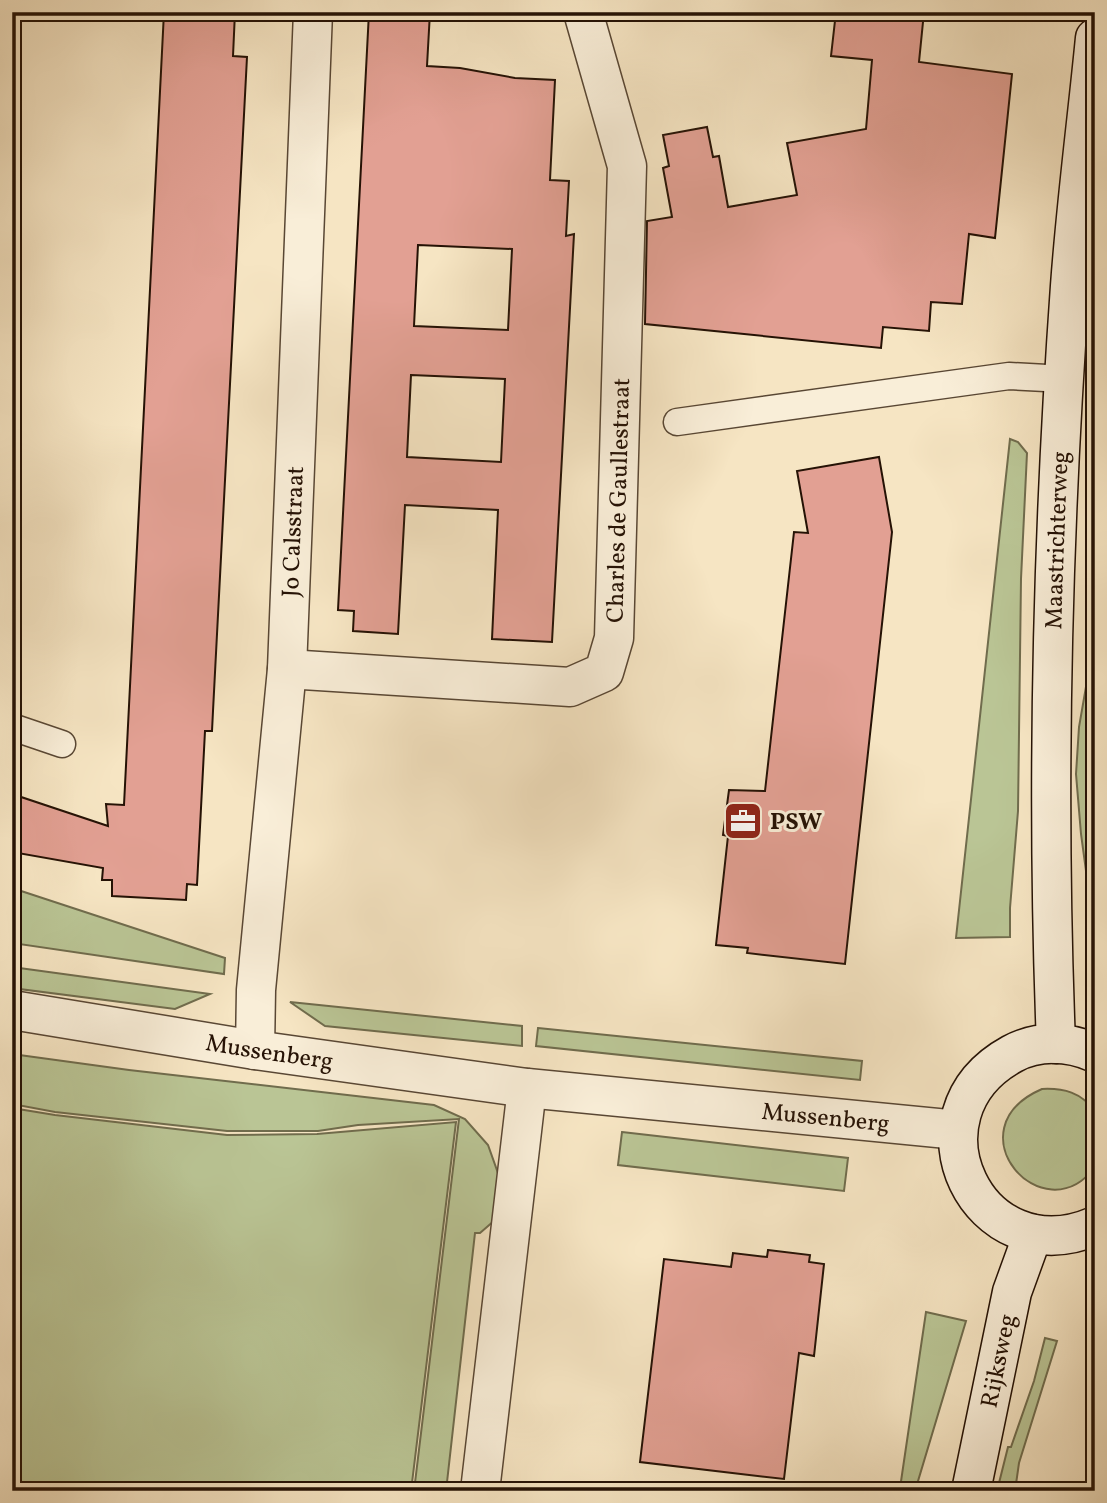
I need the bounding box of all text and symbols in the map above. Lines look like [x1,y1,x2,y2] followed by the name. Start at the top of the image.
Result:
[599,377,640,623] street label: Charles de Gaullestraat
[1038,450,1079,630] street label: Maastrichterweg
[275,465,314,598] street label: Jo Calsstraat
[722,800,764,842] office icon: PSW
[770,806,822,840] place label: PSW
[203,1027,335,1080] street label: Mussenberg
[760,1096,891,1142] street label: Mussenberg
[974,1311,1026,1411] street label: Rijksweg

